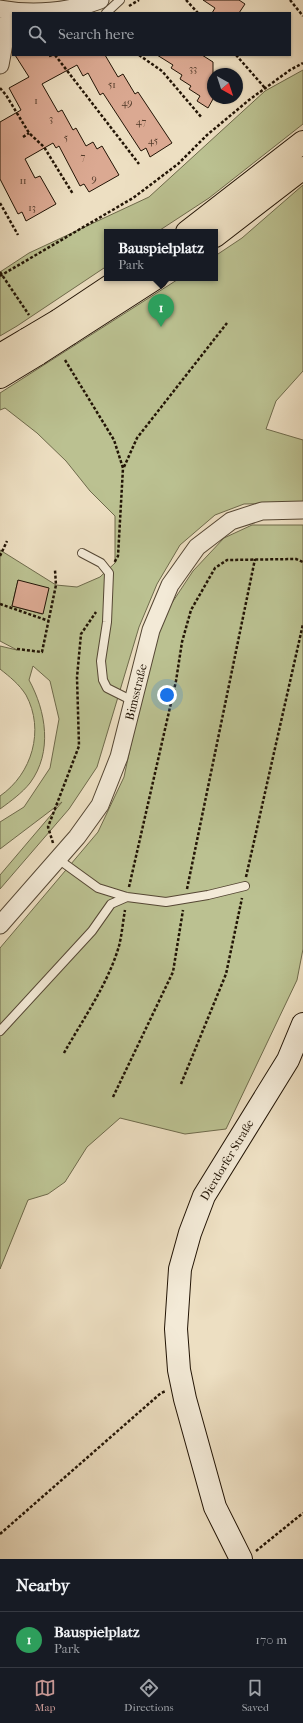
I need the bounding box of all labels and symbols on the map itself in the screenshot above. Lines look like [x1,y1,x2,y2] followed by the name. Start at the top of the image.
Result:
[189,63,197,75] house number: 33
[207,68,243,104] north arrow
[108,79,116,91] house number: 51
[34,95,38,107] house number: 1
[121,97,133,109] house number: 49
[49,113,53,125] house number: 3
[136,116,146,128] house number: 47
[64,132,68,144] house number: 5
[148,135,158,147] house number: 45
[81,151,86,163] house number: 7
[91,173,97,185] house number: 9
[19,175,27,187] house number: 11
[28,202,36,214] house number: 13
[148,294,174,327] pin: 1
[122,662,150,722] street label: Bimsstraße
[157,685,177,705] your location
[197,1117,257,1203] street label: Dierdorfer Straße

